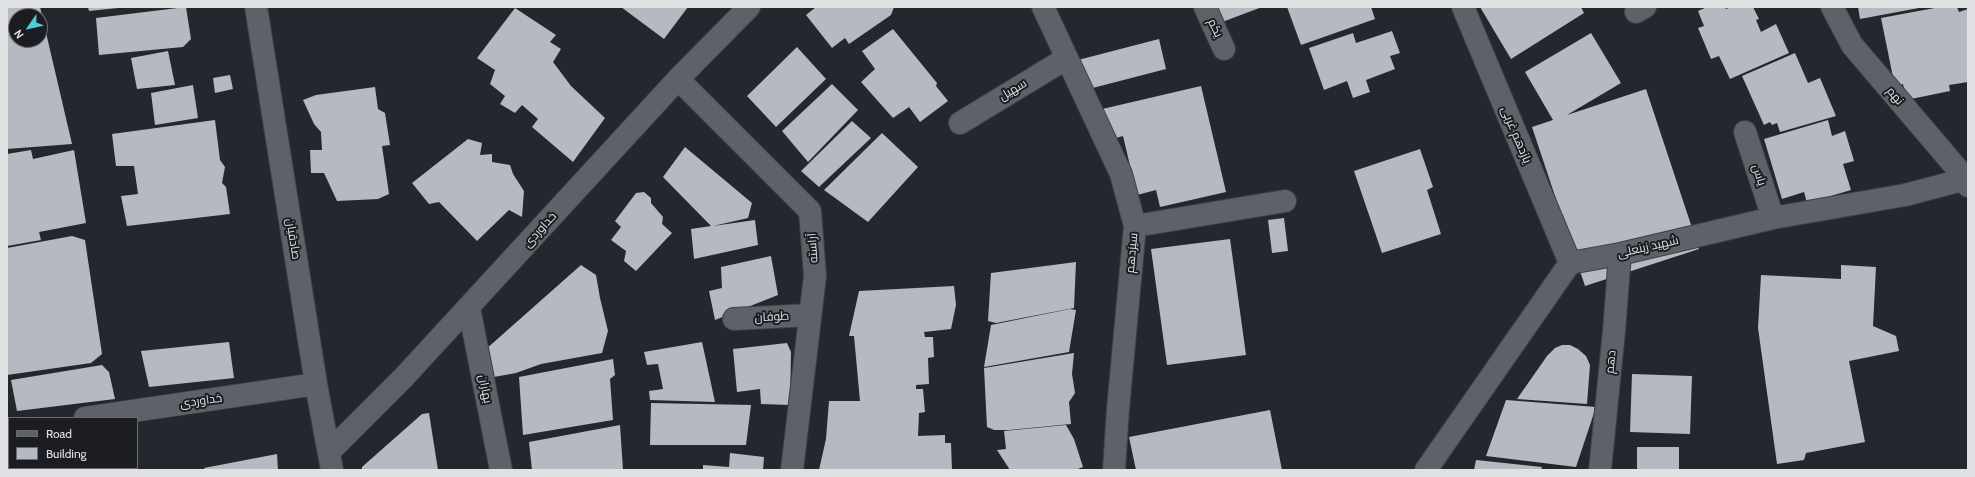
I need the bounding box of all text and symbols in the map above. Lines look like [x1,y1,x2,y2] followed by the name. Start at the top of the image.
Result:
[8,8,48,48] north arrow
[1204,16,1226,40] street label: یکم
[11,27,27,41] text: N
[997,76,1029,104] street label: سهیل
[1883,84,1907,108] street label: نهم
[1498,104,1534,166] street label: یازدهم غربی
[1749,163,1769,187] street label: یاس
[520,209,560,251] street label: خداوردی
[283,217,303,261] street label: صادقیان
[1123,232,1141,274] street label: سیزدهم
[805,233,821,263] street label: آراسته
[1616,233,1680,261] street label: شهید زینعلی
[754,309,790,325] street label: طوفان
[1603,350,1619,374] street label: دهم
[475,373,495,405] street label: بهاران
[179,391,223,411] street label: خداوردی
[8,417,138,469] legend
[46,426,72,441] text: Road
[46,446,87,461] text: Building

